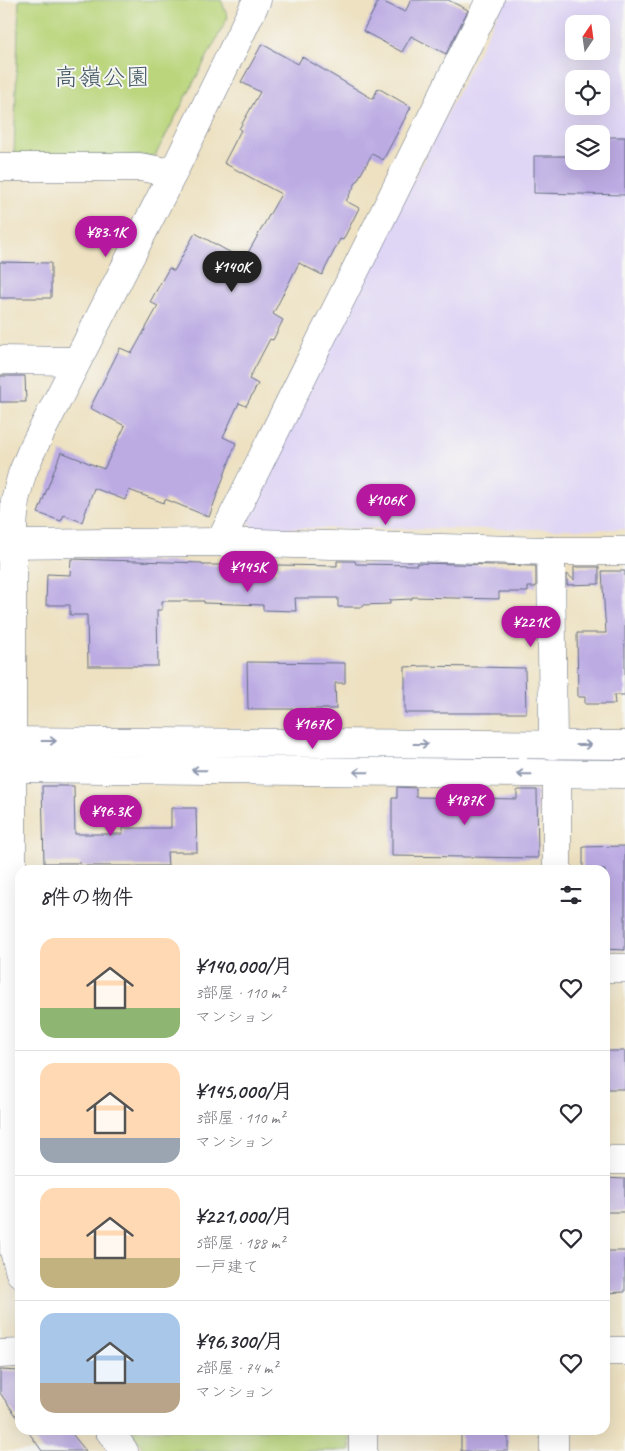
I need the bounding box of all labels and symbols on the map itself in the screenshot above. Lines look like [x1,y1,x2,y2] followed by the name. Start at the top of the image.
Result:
[565,15,610,60] north arrow
[54,62,150,92] park label: 高嶺公園
[65,216,147,258] pin: ¥83.1K
[197,250,267,293] pin: ¥140K
[351,484,421,526] pin: ¥106K
[213,550,283,593] pin: ¥145K
[496,606,566,648] pin: ¥221K
[278,708,348,750] pin: ¥167K
[40,736,56,746] one-way arrow
[412,739,429,749] one-way arrow
[575,740,591,750] one-way arrow
[191,765,208,775] one-way arrow
[354,767,370,777] one-way arrow
[516,769,532,779] one-way arrow
[430,784,500,826] pin: ¥187K
[70,794,152,837] pin: ¥96.3K

